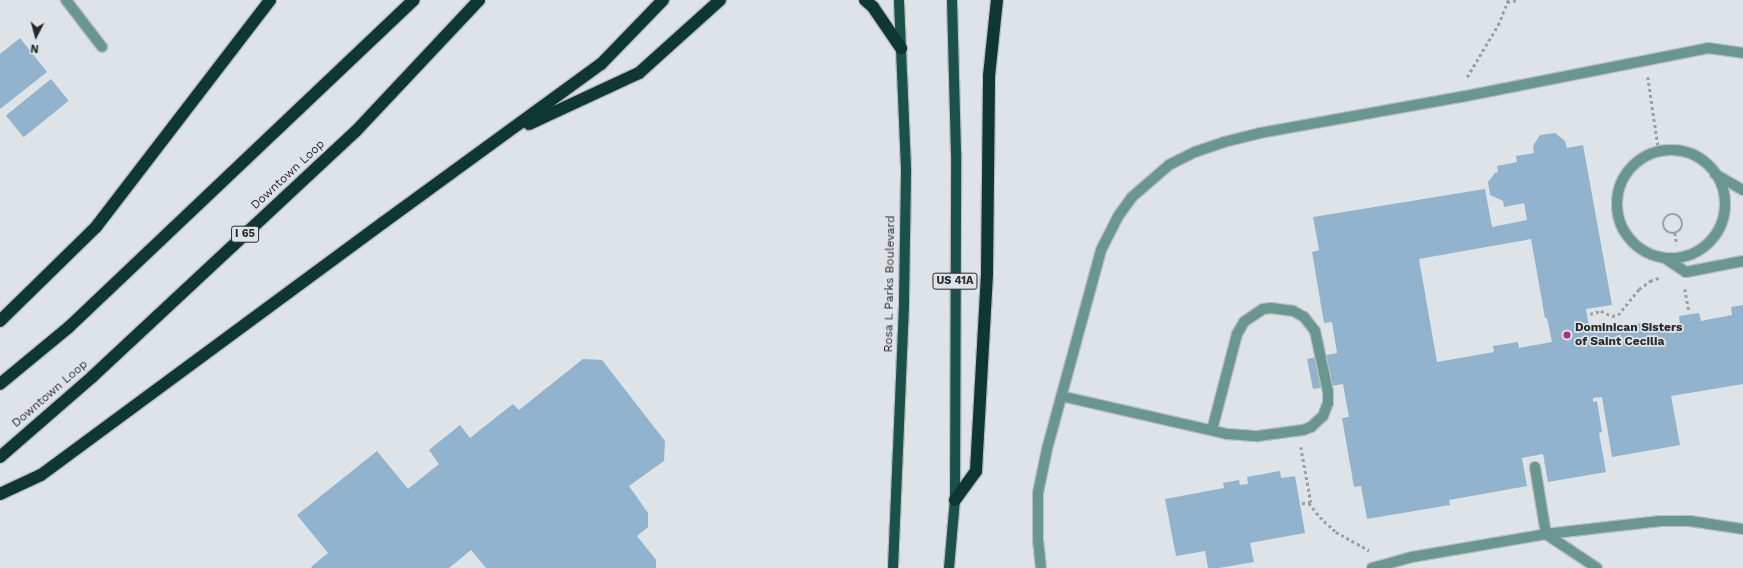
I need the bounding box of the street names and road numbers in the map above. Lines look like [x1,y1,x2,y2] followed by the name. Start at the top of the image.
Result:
[248,137,328,213] street label: Downtown Loop
[882,215,898,353] street label: Rosa L Parks Boulevard
[231,225,259,243] road number: I 65
[932,272,978,290] road number: US 41A
[9,357,91,431] street label: Downtown Loop

